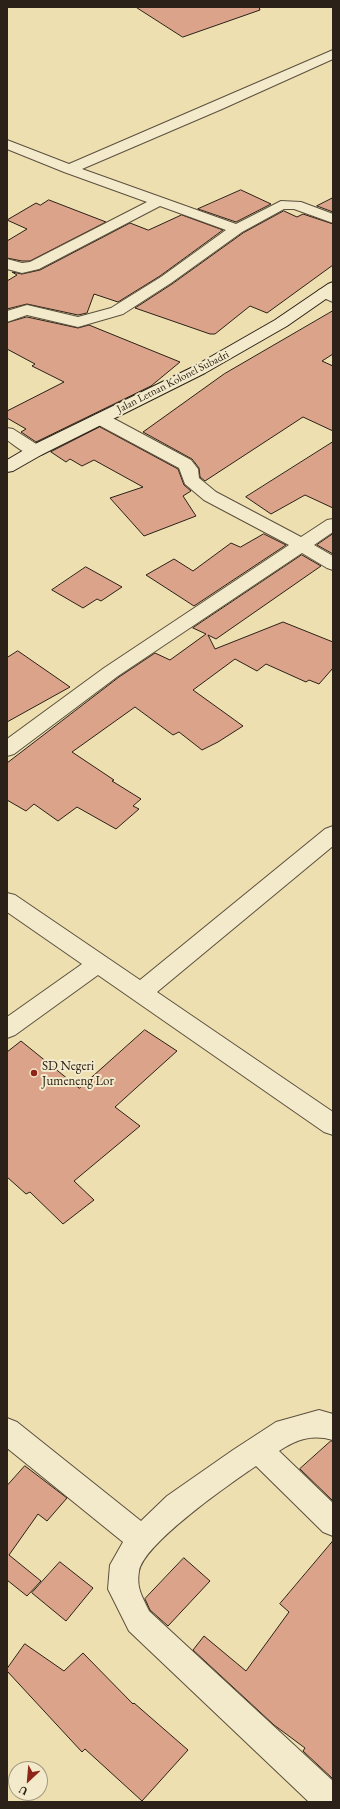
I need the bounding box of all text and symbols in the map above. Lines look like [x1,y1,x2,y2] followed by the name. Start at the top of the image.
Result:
[115,348,231,416] street label: Jalan Letnan Kolonel Subadri
[42,1058,114,1089] place label: SD Negeri Jumeneng Lor
[29,1068,39,1078] marker: SD Negeri Jumeneng Lor
[8,1761,48,1801] north arrow
[16,1783,30,1799] text: U

